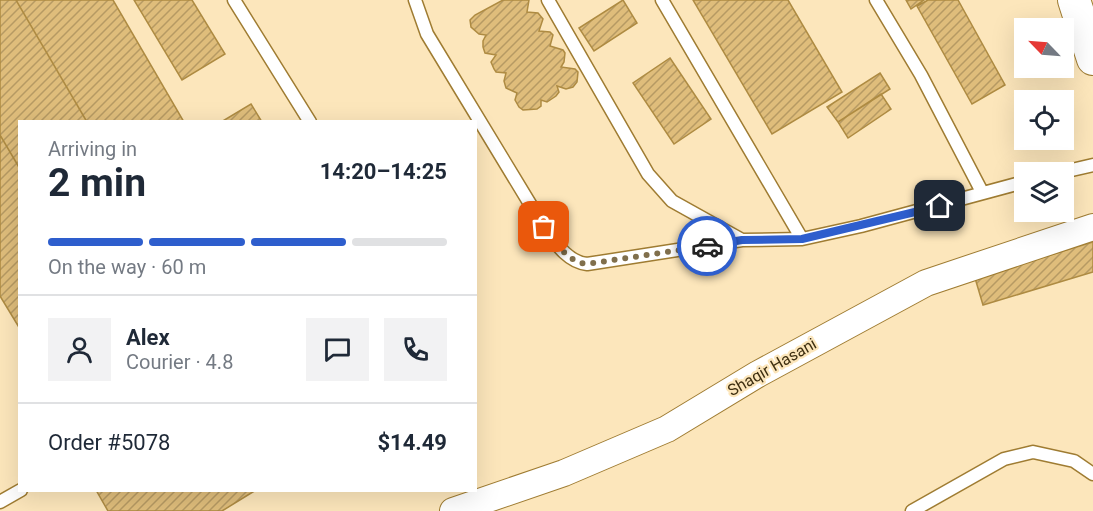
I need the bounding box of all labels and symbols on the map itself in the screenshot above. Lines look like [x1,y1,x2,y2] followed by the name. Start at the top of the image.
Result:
[1014,18,1074,78] north arrow
[914,180,965,231] pin
[518,201,569,252] pin
[677,216,737,276] courier
[724,334,820,400] street label: Shaqir Hasani

